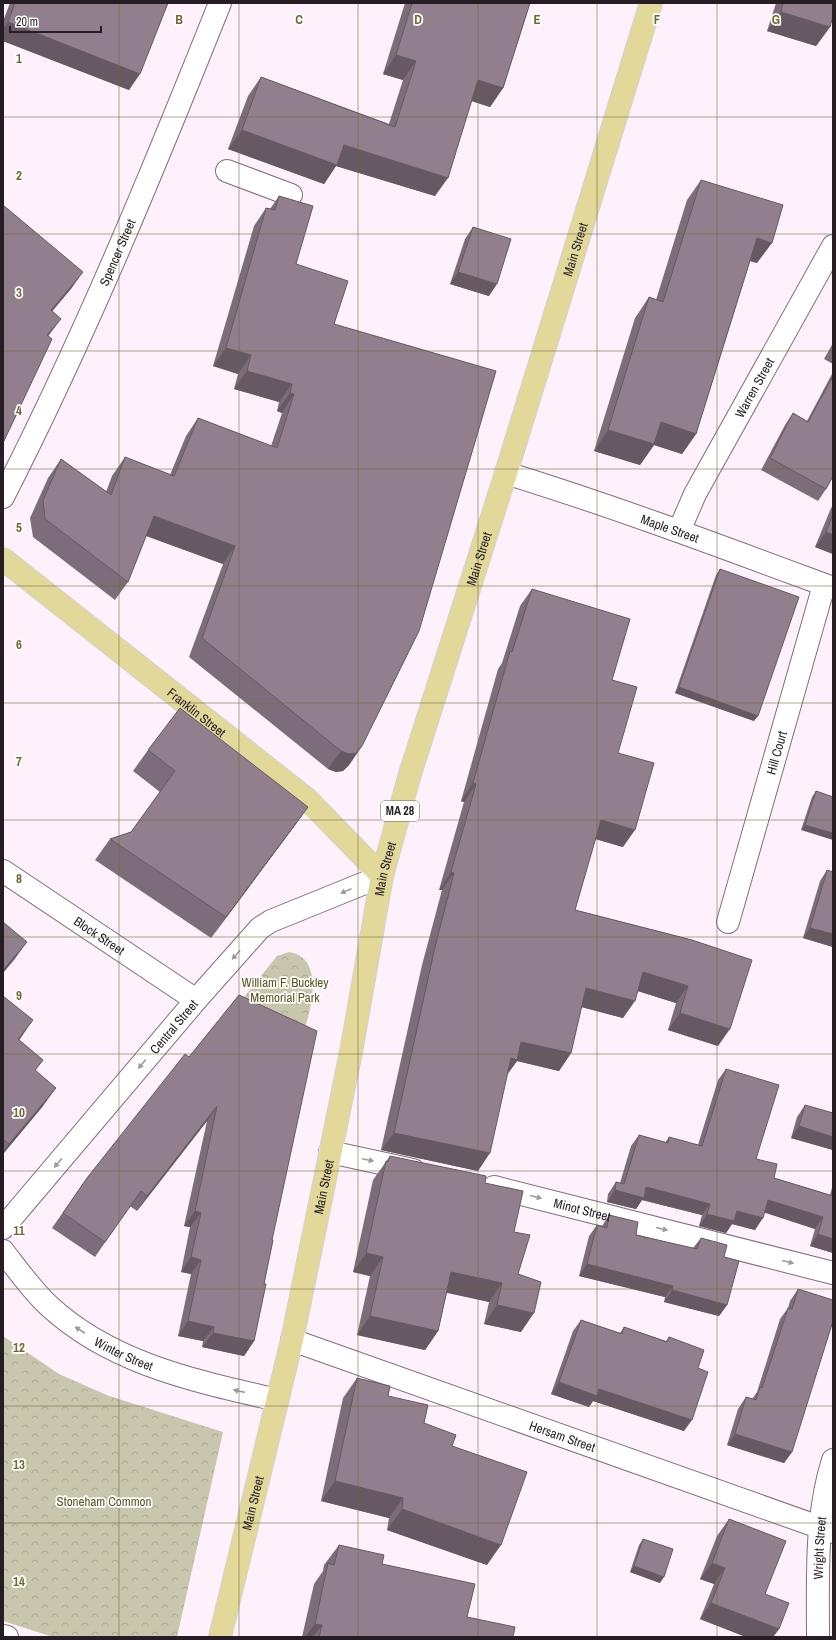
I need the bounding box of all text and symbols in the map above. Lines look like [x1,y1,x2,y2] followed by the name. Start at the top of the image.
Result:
[10,8,101,34] scale bar
[175,11,183,28] text: B
[295,11,303,28] text: C
[414,11,422,28] text: D
[533,11,541,28] text: E
[654,11,661,28] text: F
[772,11,780,28] text: G
[16,14,38,30] text: 20 m
[16,50,22,67] text: 1
[16,167,22,184] text: 2
[96,217,140,289] street label: Spencer Street
[559,221,592,278] street label: Main Street
[16,284,22,301] text: 3
[731,355,778,421] street label: Warren Street
[16,402,22,419] text: 4
[638,510,701,547] street label: Maple Street
[16,519,22,536] text: 5
[463,530,496,588] street label: Main Street
[16,636,22,653] text: 6
[164,684,229,741] street label: Franklin Street
[762,729,791,777] street label: Hill Court
[16,753,22,770] text: 7
[381,801,419,821] road number: MA 28
[371,840,400,897] street label: Main Street
[16,870,22,887] text: 8
[340,888,352,894] one-way arrow
[70,913,128,959] street label: Block Street
[231,950,241,960] one-way arrow
[241,974,329,1006] park label: William F. Buckley Memorial Park
[16,987,22,1004] text: 9
[146,996,202,1057] street label: Central Street
[138,1059,147,1069] one-way arrow
[13,1104,25,1121] text: 10
[54,1158,63,1169] one-way arrow
[310,1158,338,1216] street label: Main Street
[362,1158,375,1164] one-way arrow
[531,1194,543,1200] one-way arrow
[552,1194,612,1225] street label: Minot Street
[13,1222,25,1239] text: 11
[656,1227,669,1233] one-way arrow
[782,1259,795,1265] one-way arrow
[74,1326,86,1333] one-way arrow
[91,1333,155,1375] street label: Winter Street
[13,1339,25,1356] text: 12
[233,1388,245,1394] one-way arrow
[527,1417,598,1456] street label: Hersam Street
[13,1456,25,1473] text: 13
[238,1474,268,1532] street label: Main Street
[57,1493,151,1510] park label: Stoneham Common
[810,1516,830,1579] street label: Wright Street
[13,1573,25,1590] text: 14

